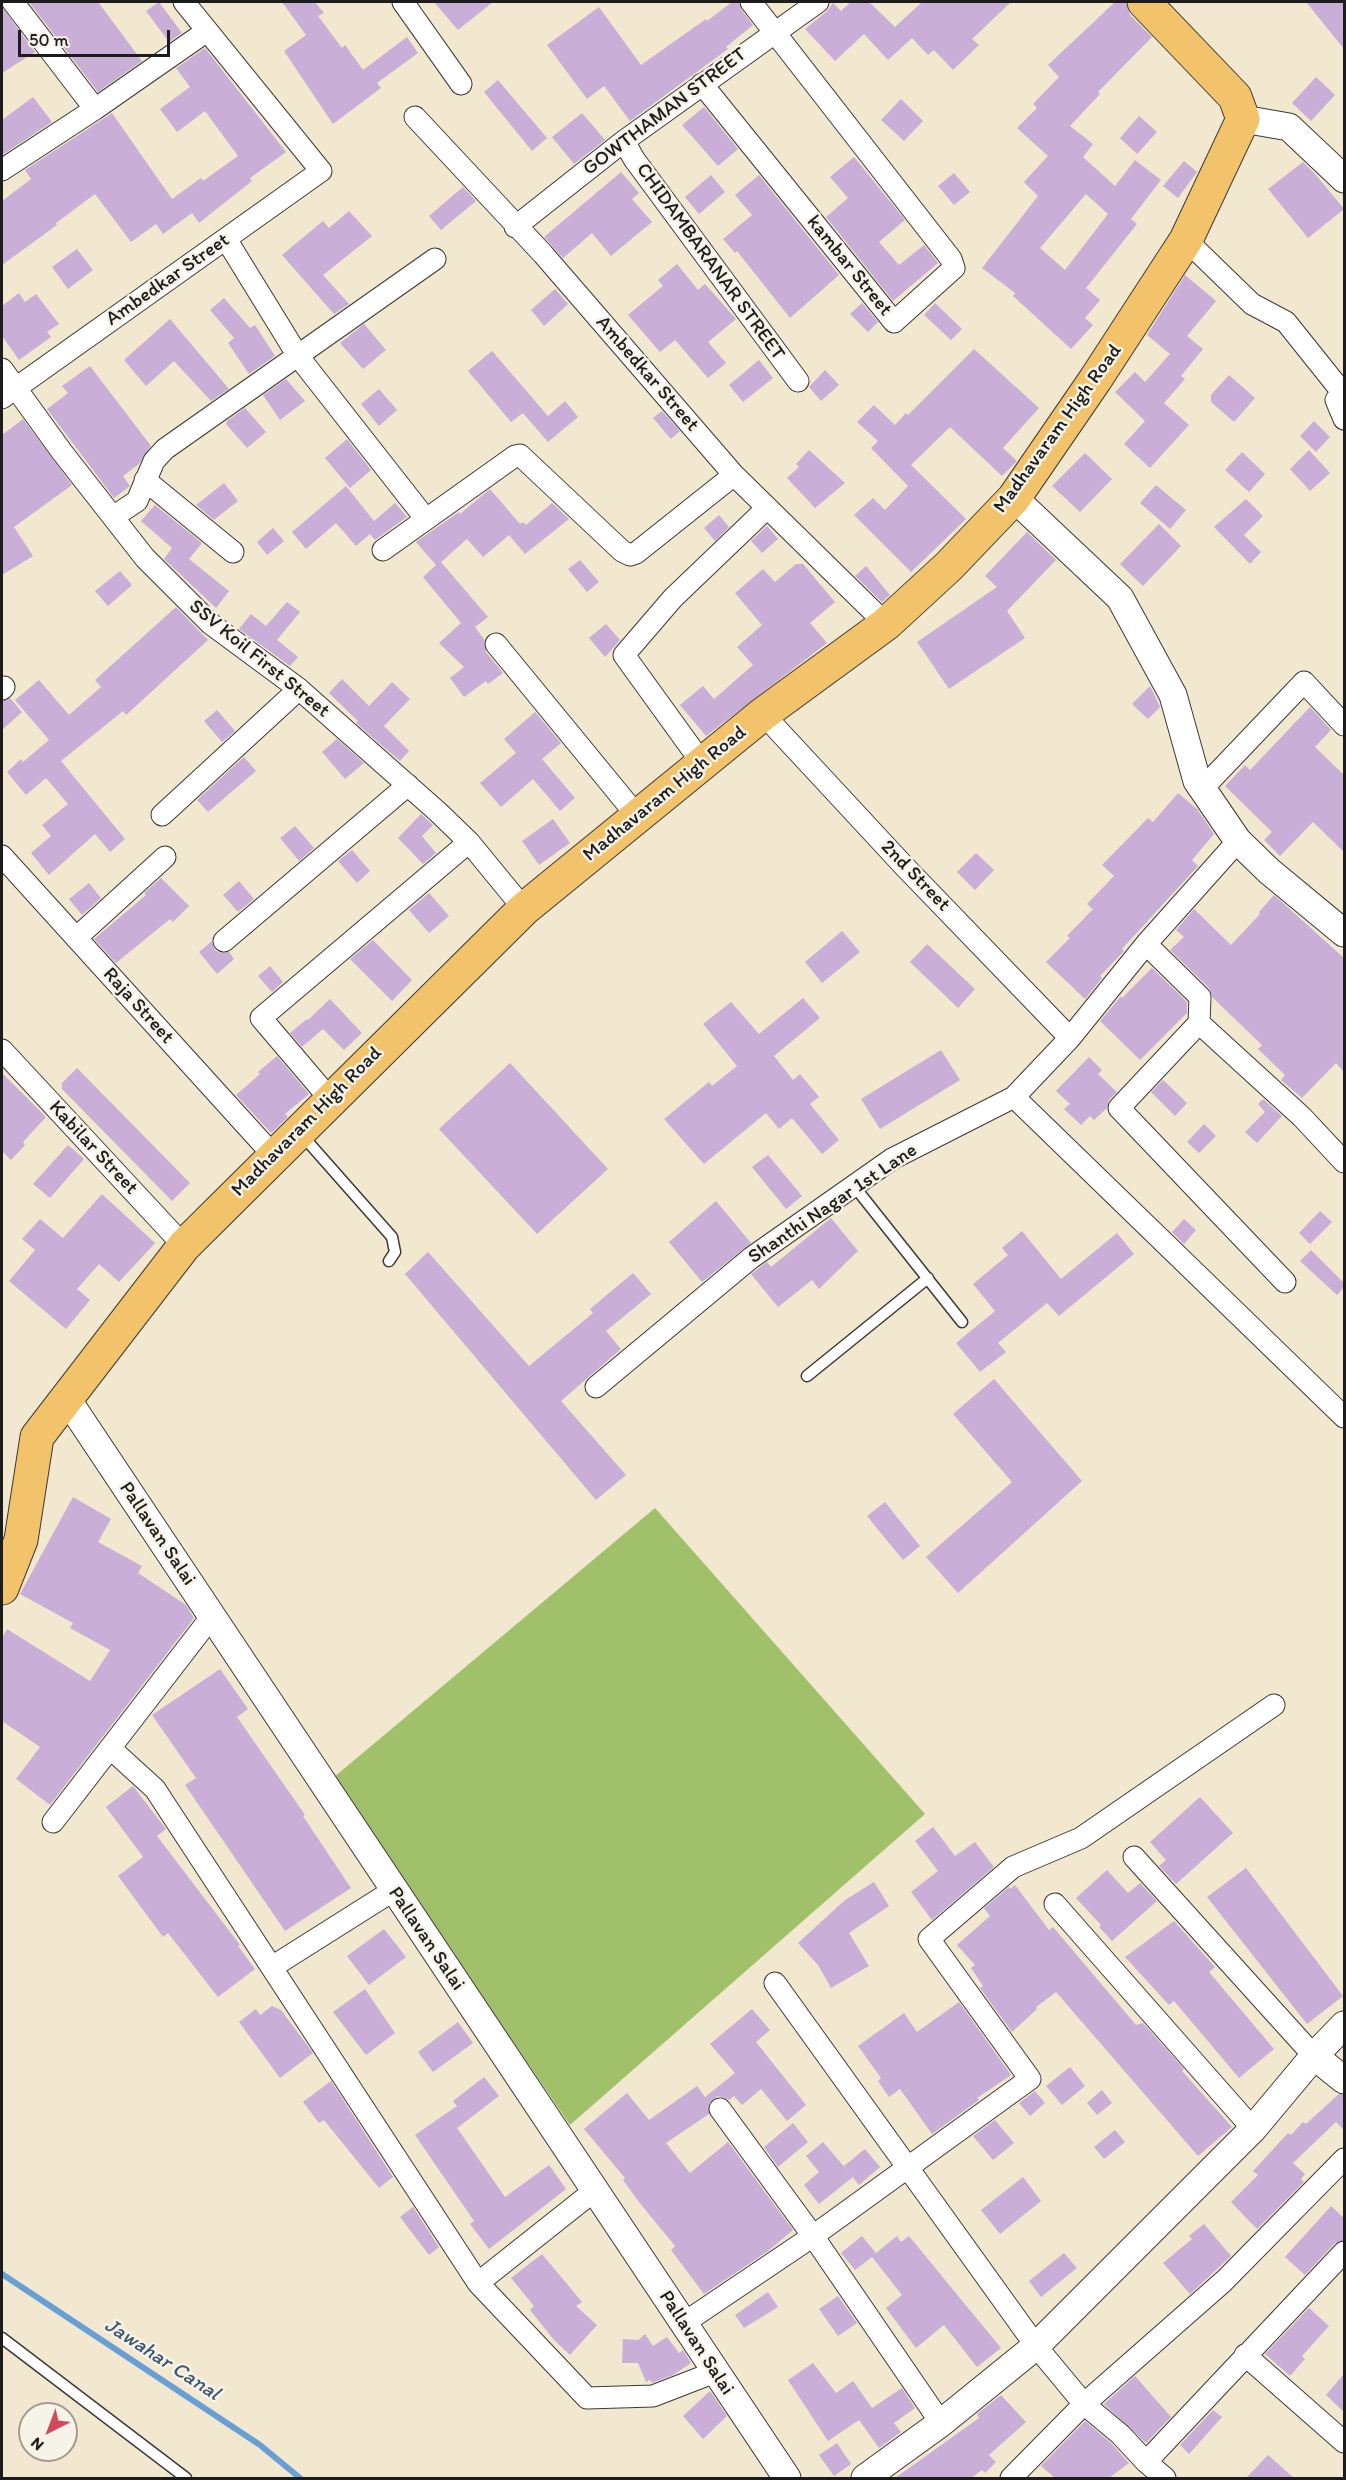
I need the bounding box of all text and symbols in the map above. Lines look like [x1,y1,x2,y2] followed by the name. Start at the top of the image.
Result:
[21,18,172,56] scale bar
[29,29,69,51] text: 50 m
[579,43,751,181] street label: GOWTHAMAN STREET
[630,159,790,365] street label: CHIDAMBARANAR STREET
[801,211,897,321] street label: kambar Street
[102,228,234,332] street label: Ambedkar Street
[590,311,704,437] street label: Ambedkar Street
[989,340,1127,518] street label: Madhavaram High Road
[184,595,334,723] street label: SSV Koil First Street
[579,721,751,867] street label: Madhavaram High Road
[875,835,955,917] street label: 2nd Street
[97,963,179,1049] street label: Raja Street
[227,1042,387,1202] street label: Madhavaram High Road
[43,1096,143,1200] street label: Kabilar Street
[744,1139,922,1269] street label: Shanthi Nagar 1st Lane
[113,1478,201,1590] street label: Pallavan Salai
[382,1883,470,1995] street label: Pallavan Salai
[653,2286,739,2400] street label: Pallavan Salai
[100,2313,224,2407] water label: Jawahar Canal
[18,2402,78,2462] north arrow
[27,2434,47,2455] text: N

